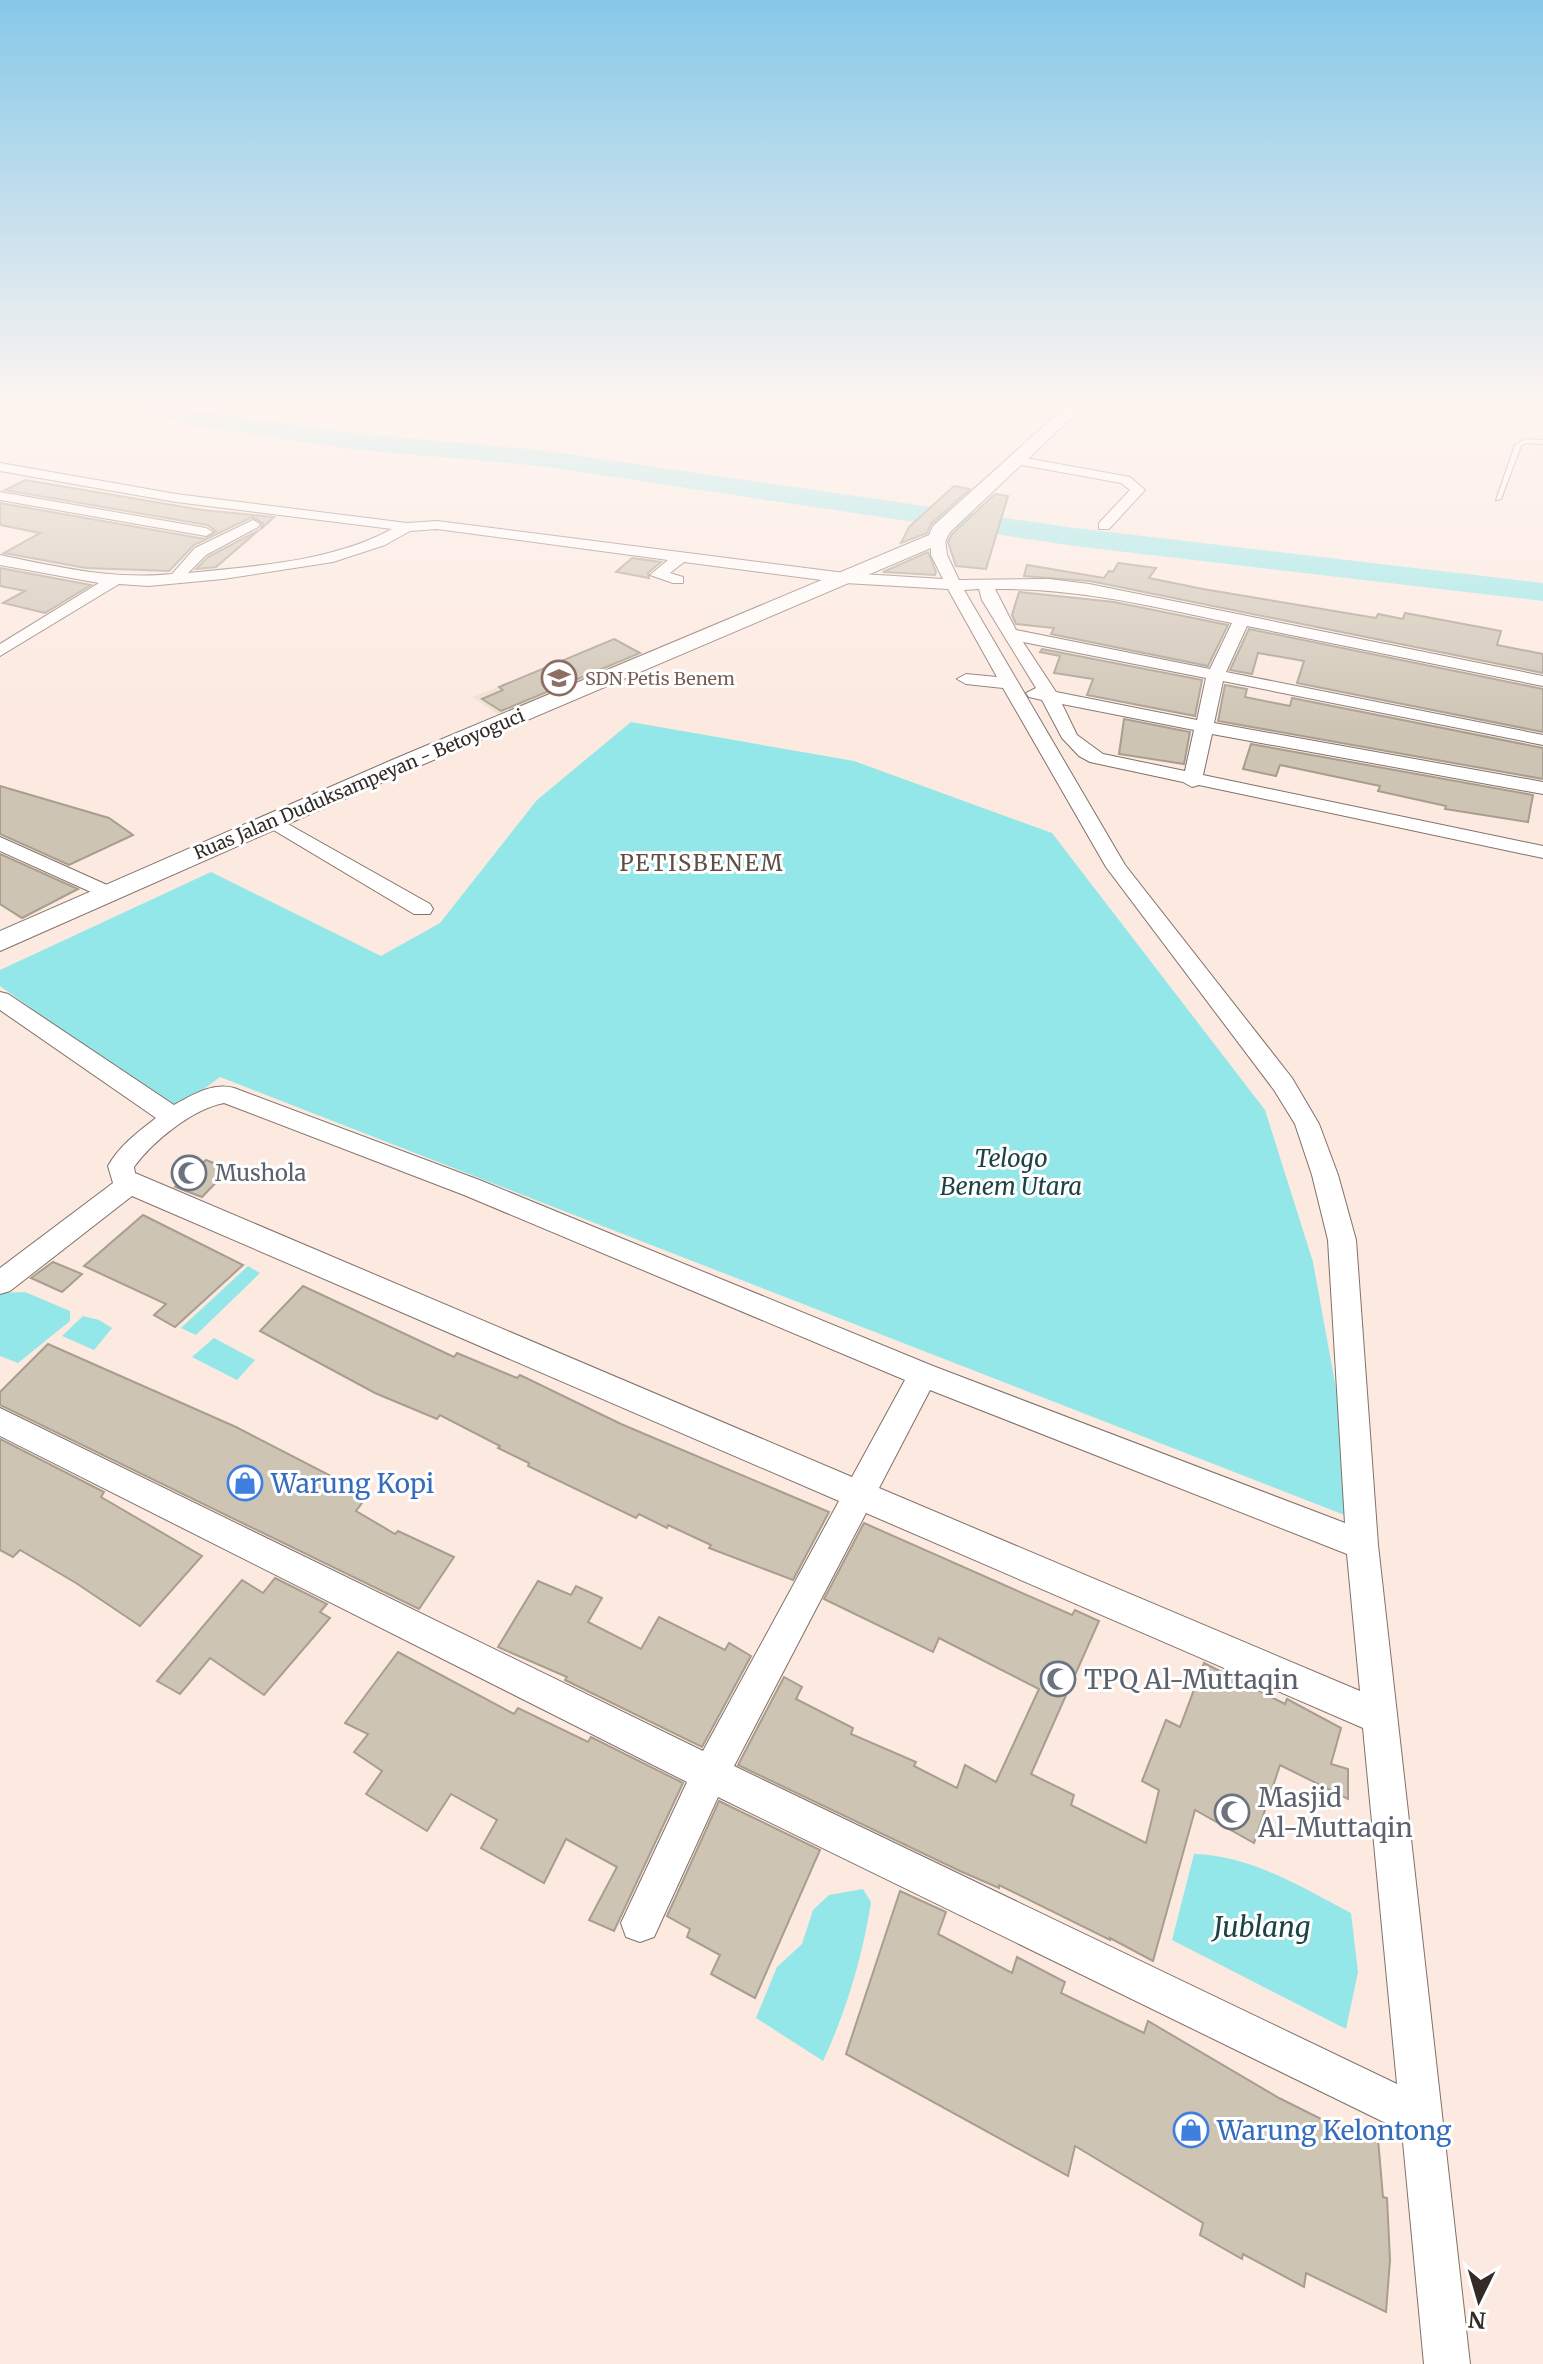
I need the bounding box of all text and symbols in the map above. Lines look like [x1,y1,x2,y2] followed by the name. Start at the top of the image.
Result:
[540,659,578,697] school or university icon: SDN Petis Benem
[585,667,735,690] place label: SDN Petis Benem
[190,704,528,864] street label: Ruas Jalan Duduksampeyan - Betoyoguci
[619,849,785,877] district label: PETISBENEM
[940,1143,1082,1202] water label: Telogo Benem Utara
[170,1154,208,1192] mosque icon: Mushola
[215,1159,306,1187] place label: Mushola
[226,1464,264,1502] shop icon: Warung Kopi
[270,1467,434,1500] place label: Warung Kopi
[1039,1660,1077,1698] mosque icon: TPQ Al-Muttaqin
[1084,1663,1299,1696] place label: TPQ Al-Muttaqin
[1257,1781,1413,1844] place label: Masjid Al-Muttaqin
[1213,1793,1251,1831] mosque icon: Masjid Al-Muttaqin
[1211,1909,1310,1945] water label: Jublang
[1172,2111,1210,2149] shop icon: Warung Kelontong
[1216,2114,1452,2147] place label: Warung Kelontong
[1439,2260,1519,2340] north arrow
[1467,2305,1487,2335] text: N

